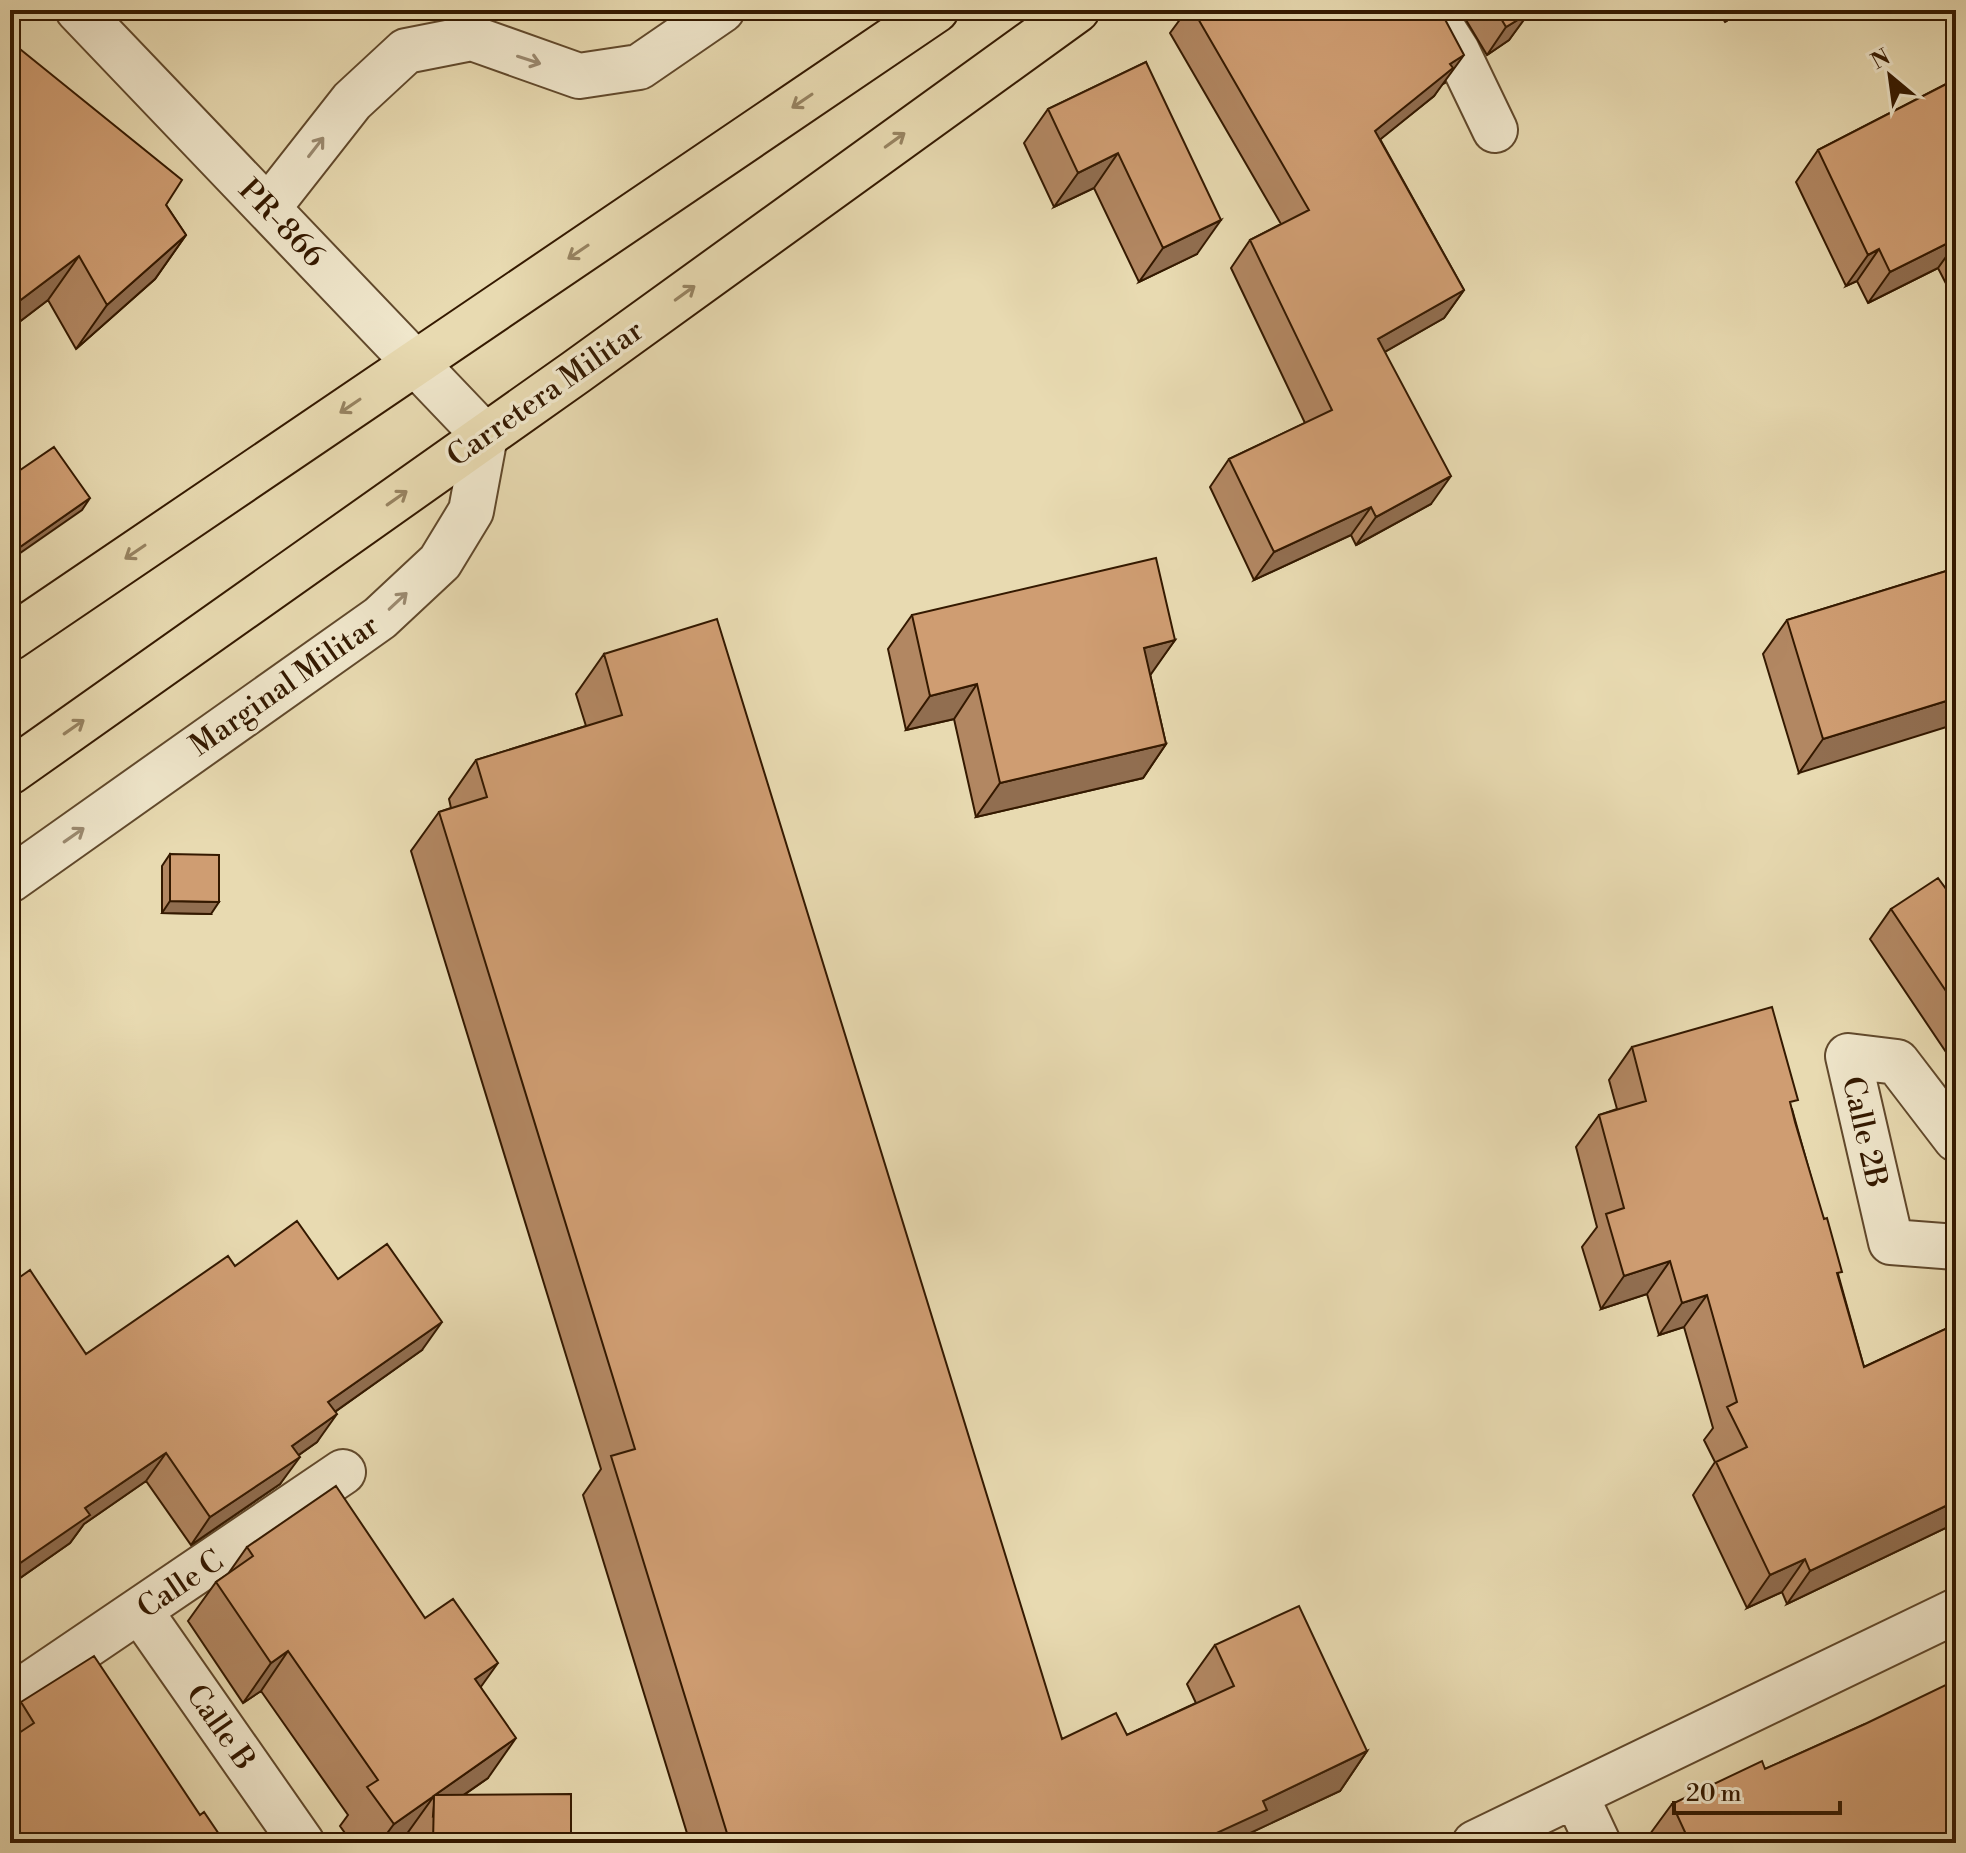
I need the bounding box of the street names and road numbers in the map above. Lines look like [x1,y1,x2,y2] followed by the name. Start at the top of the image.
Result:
[230,172,333,276] street label: PR-866
[440,312,651,476] street label: Carretera Militar
[183,607,386,765] street label: Marginal Militar
[1833,1073,1895,1192] street label: Calle 2B
[130,1542,231,1627] street label: Calle C
[177,1677,263,1778] street label: Calle B

